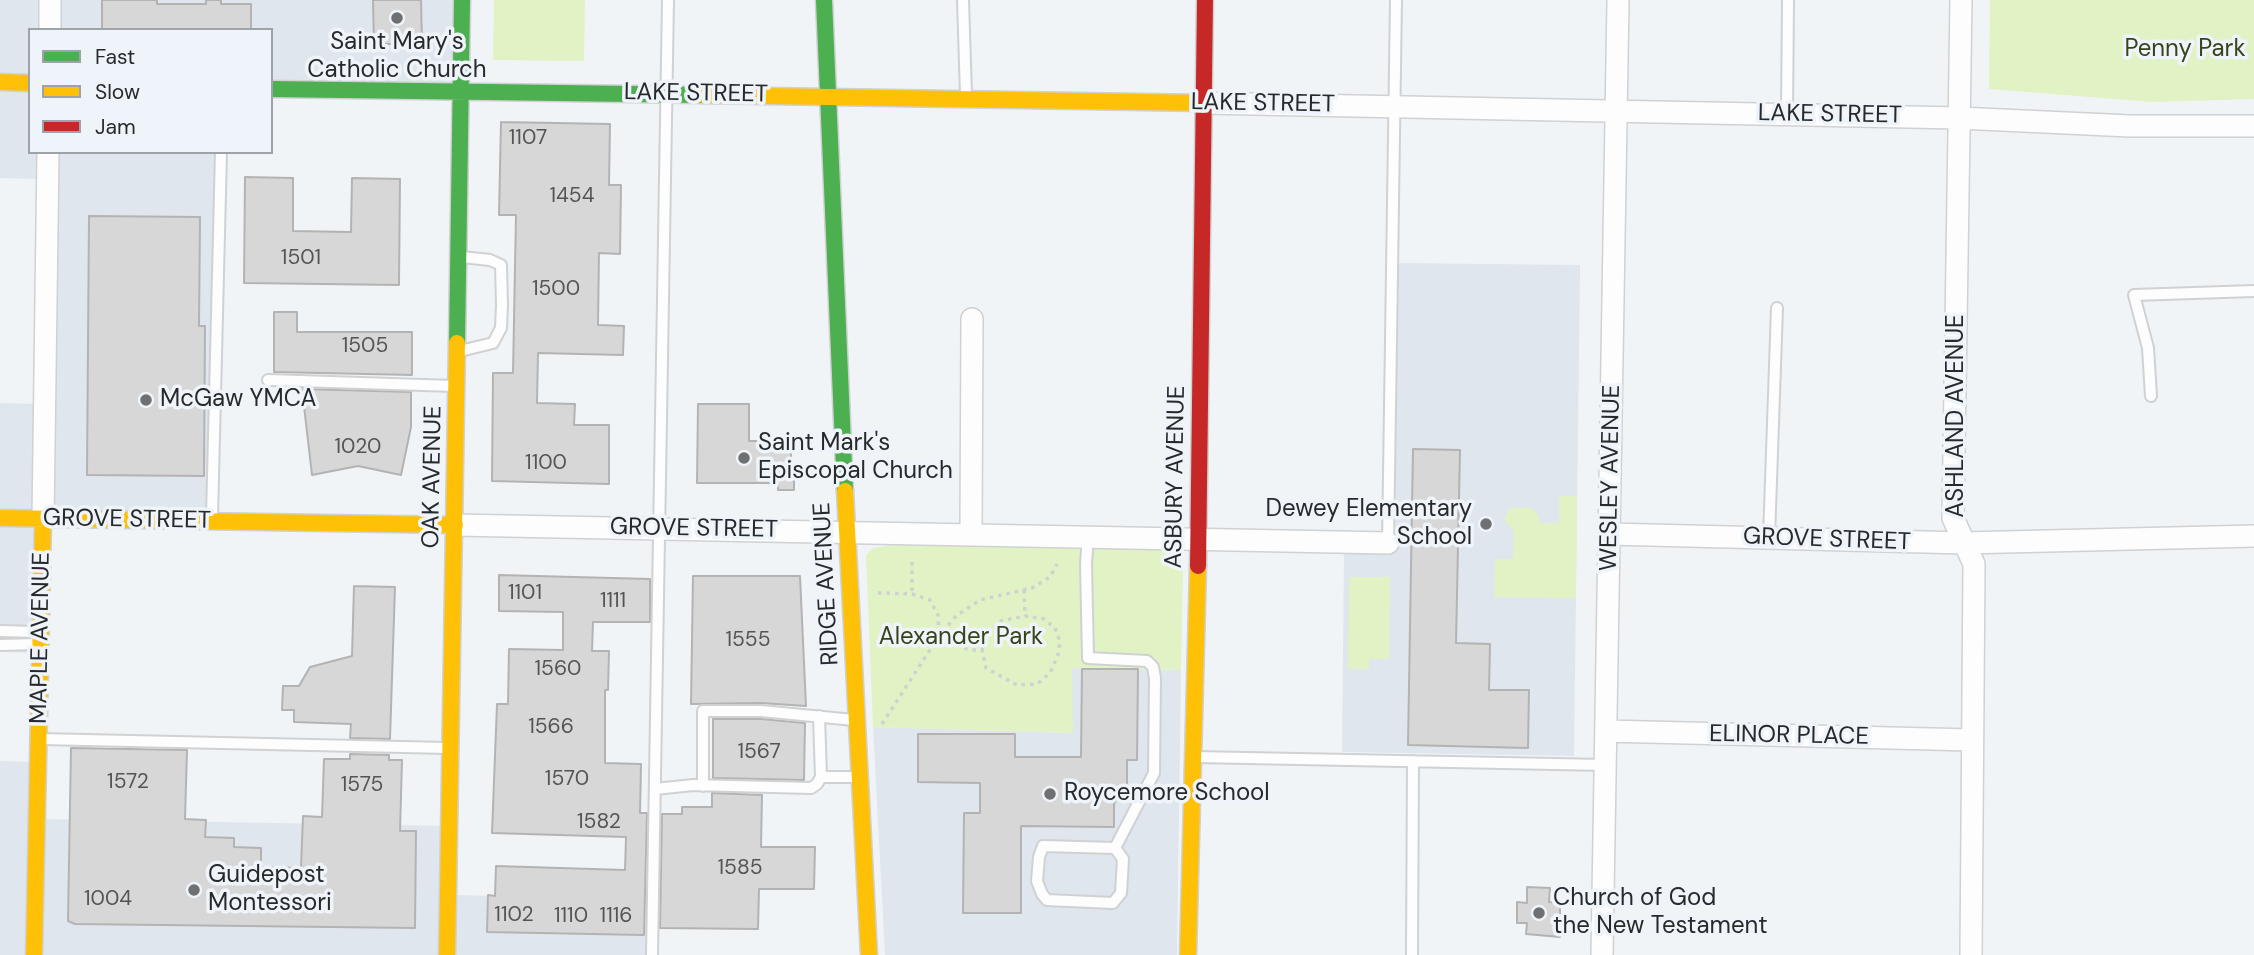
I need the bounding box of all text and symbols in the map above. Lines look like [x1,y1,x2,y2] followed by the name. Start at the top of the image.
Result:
[389,10,405,26] marker: Saint Mary's Catholic Church
[28,28,273,154] legend
[307,29,487,85] place label: Saint Mary's Catholic Church
[2124,36,2246,64] park label: Penny Park
[95,43,135,71] text: Fast
[95,78,140,106] text: Slow
[624,78,768,110] street label: LAKE STREET
[1191,88,1335,120] street label: LAKE STREET
[1758,99,1902,131] street label: LAKE STREET
[95,113,136,141] text: Jam
[509,125,547,151] house number: 1107
[550,183,594,209] house number: 1454
[281,245,321,271] house number: 1501
[532,276,580,302] house number: 1500
[1943,314,1971,518] street label: ASHLAND AVENUE
[342,333,388,359] house number: 1505
[1160,385,1192,569] street label: ASBURY AVENUE
[1595,385,1627,571] street label: WESLEY AVENUE
[160,386,316,414] place label: McGaw YMCA
[138,392,154,408] marker: McGaw YMCA
[417,405,449,549] street label: OAK AVENUE
[758,430,953,486] place label: Saint Mark's Episcopal Church
[335,434,381,460] house number: 1020
[525,450,567,476] house number: 1100
[736,450,752,466] marker: Saint Mark's Episcopal Church
[1266,496,1472,552] place label: Dewey Elementary School
[808,502,846,666] street label: RIDGE AVENUE
[43,504,211,536] street label: GROVE STREET
[610,513,778,545] street label: GROVE STREET
[1478,516,1494,532] marker: Dewey Elementary School
[1742,523,1912,557] street label: GROVE STREET
[25,552,57,724] street label: MAPLE AVENUE
[508,580,542,606] house number: 1101
[600,588,626,614] house number: 1111
[879,624,1043,652] park label: Alexander Park
[726,627,770,653] house number: 1555
[535,656,581,682] house number: 1560
[528,714,574,740] house number: 1566
[1709,720,1869,752] street label: ELINOR PLACE
[737,739,781,765] house number: 1567
[545,766,589,792] house number: 1570
[107,769,149,795] house number: 1572
[341,772,383,798] house number: 1575
[1064,780,1270,808] place label: Roycemore School
[1042,786,1058,802] marker: Roycemore School
[577,809,621,835] house number: 1582
[718,855,762,881] house number: 1585
[208,862,332,918] place label: Guidepost Montessori
[186,882,202,898] marker: Guidepost Montessori
[1553,885,1768,941] place label: Church of God the New Testament
[84,886,132,912] house number: 1004
[494,902,534,928] house number: 1102
[554,903,588,929] house number: 1110
[600,903,632,929] house number: 1116
[1531,905,1547,921] marker: Church of God the New Testament

